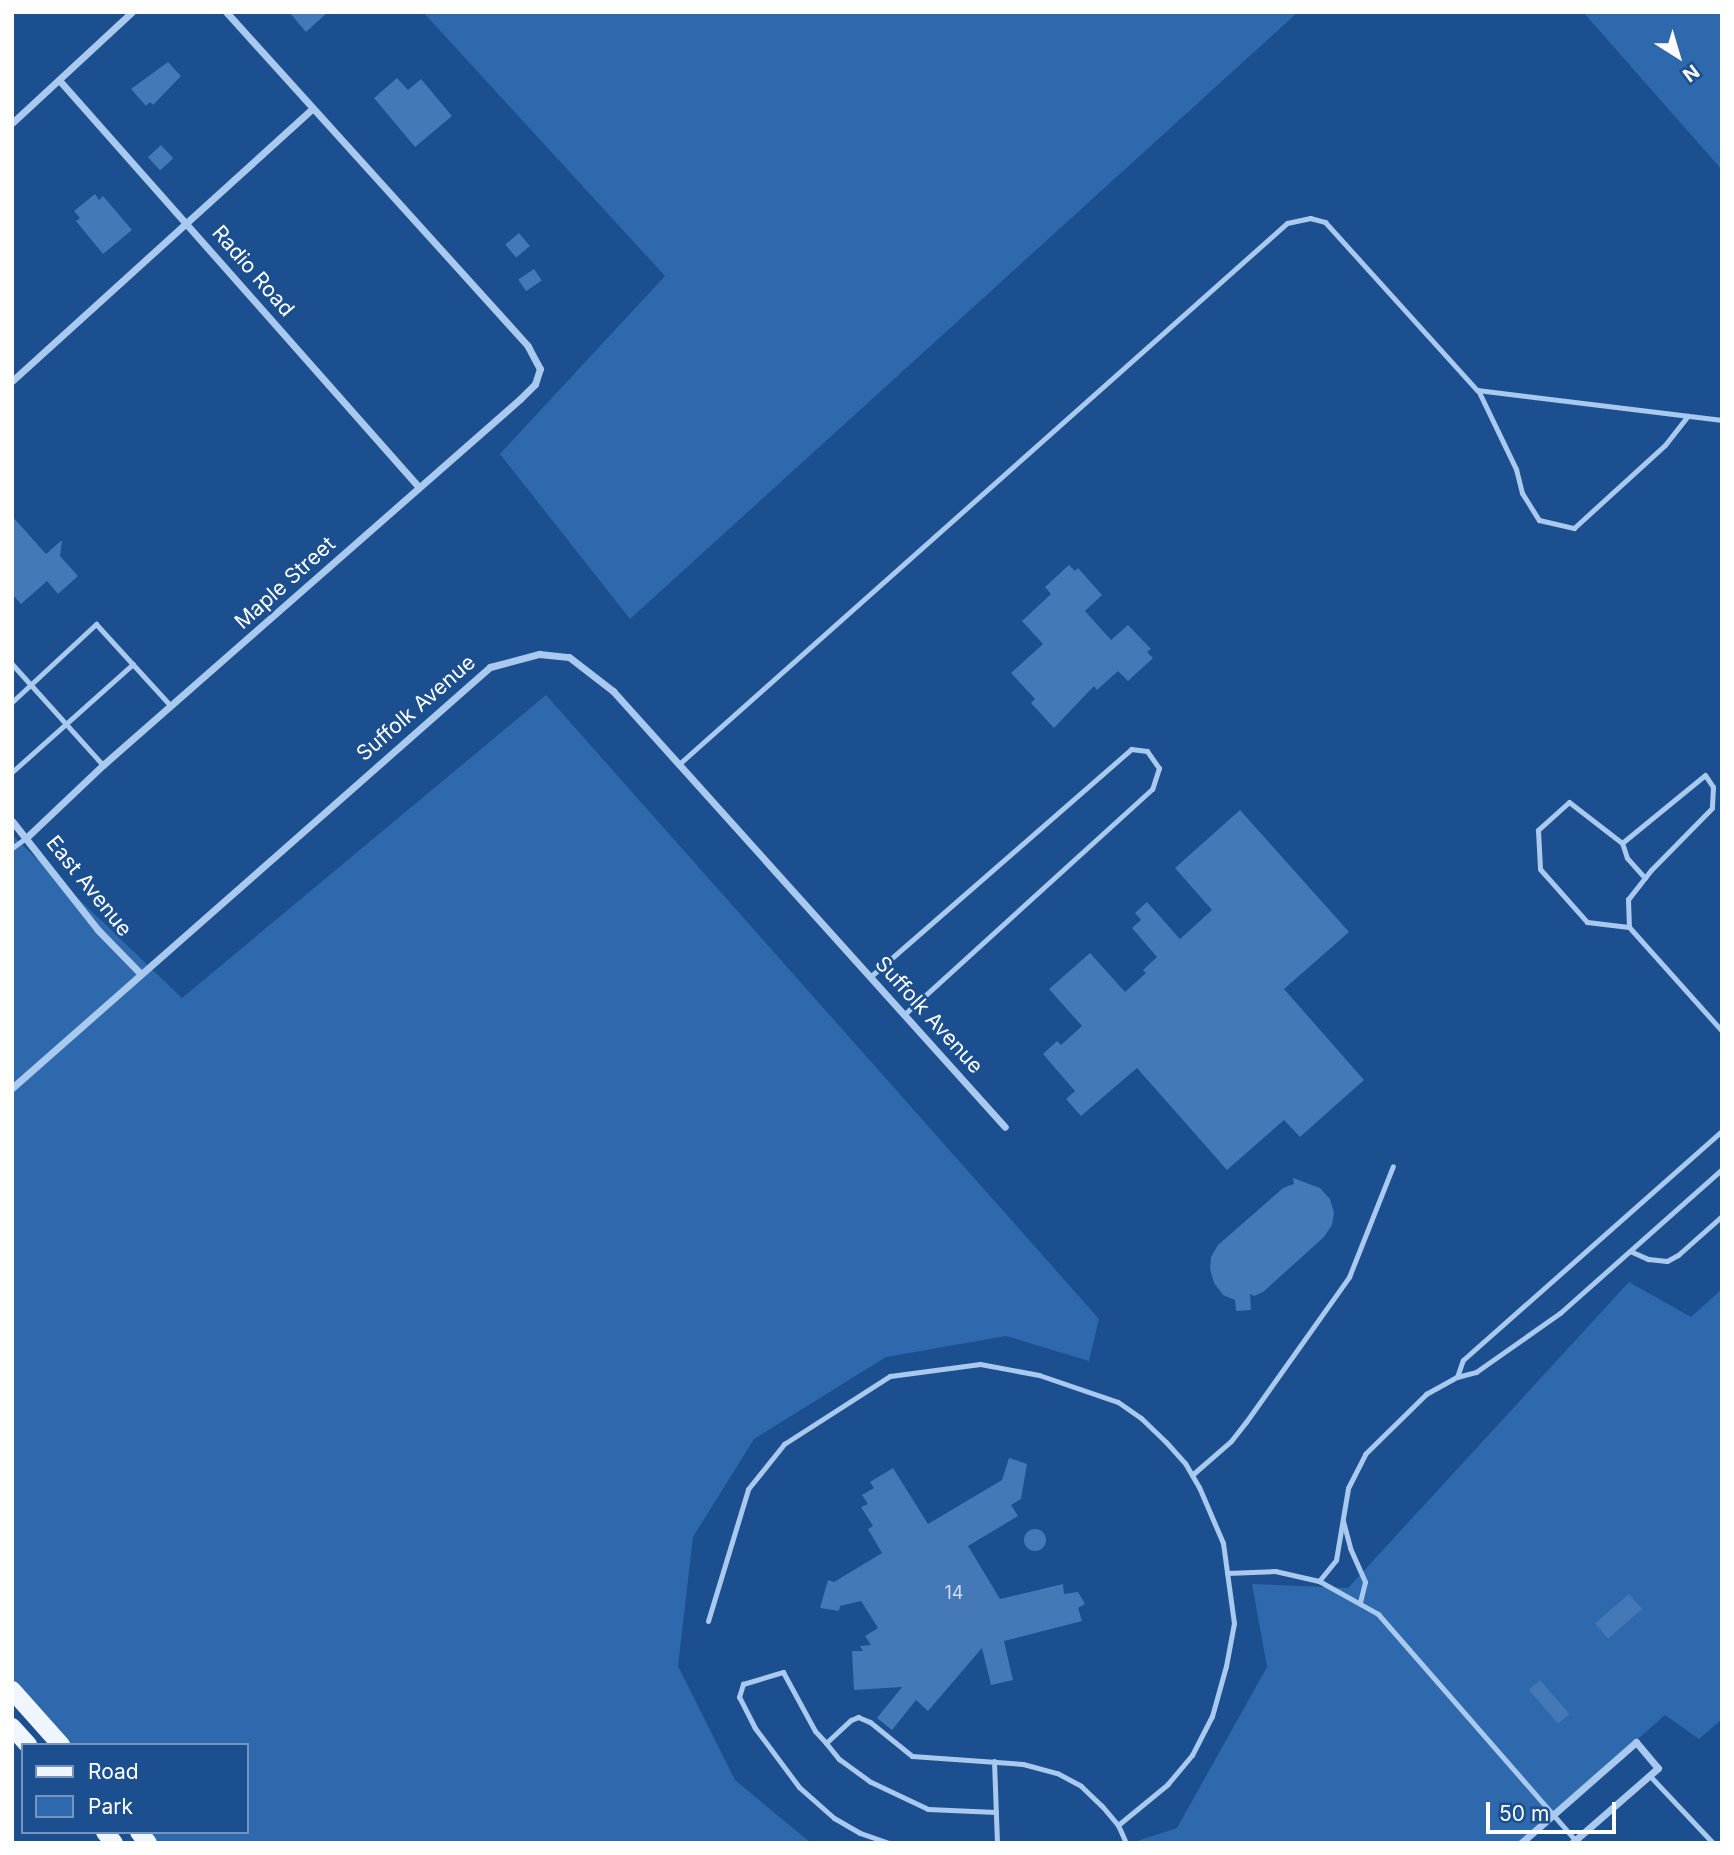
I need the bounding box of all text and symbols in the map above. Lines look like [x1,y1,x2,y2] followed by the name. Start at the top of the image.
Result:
[1643,21,1713,91] north arrow
[1678,60,1704,87] text: N
[207,220,299,322] street label: Radio Road
[230,531,340,635] street label: Maple Street
[352,650,480,766] street label: Suffolk Avenue
[41,831,137,941] street label: East Avenue
[870,951,988,1079] street label: Suffolk Avenue
[945,1582,963,1604] house number: 14
[21,1743,248,1834] legend
[88,1759,139,1784] text: Road
[1489,1788,1618,1832] scale bar
[88,1794,133,1819] text: Park
[1499,1801,1549,1826] text: 50 m

